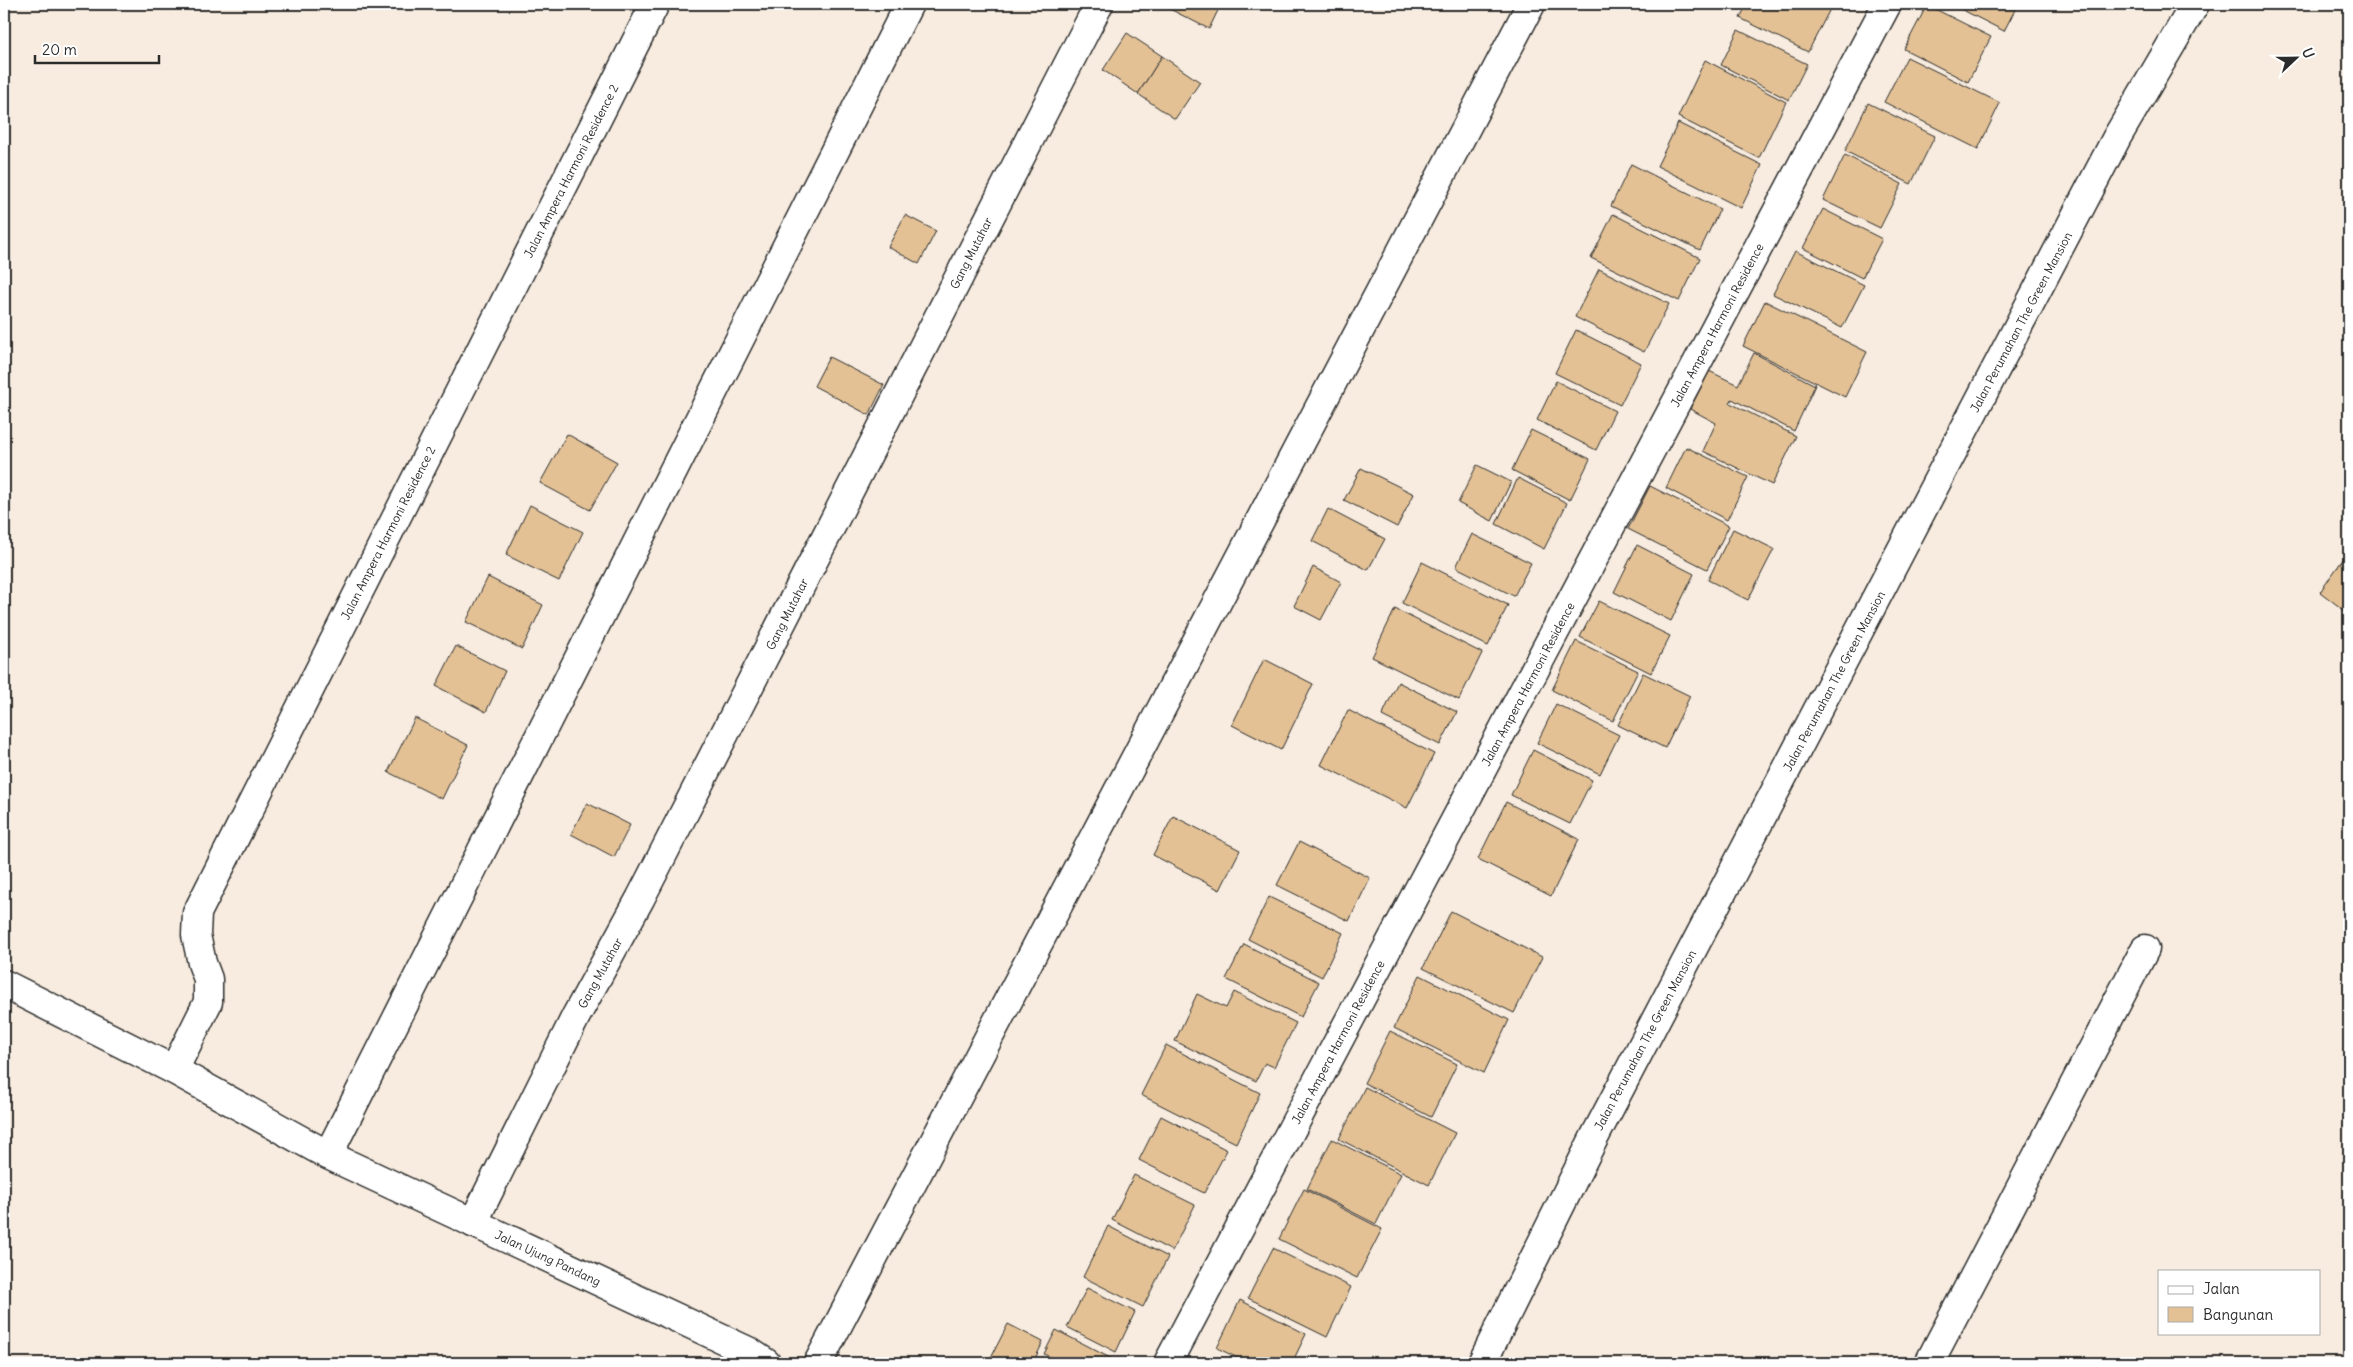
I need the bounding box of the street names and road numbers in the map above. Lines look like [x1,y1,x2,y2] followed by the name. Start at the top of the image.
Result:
[521,81,622,260] street label: Jalan Ampera Harmoni Residence 2
[947,215,995,291] street label: Gang Mutahar
[1967,229,2075,415] street label: Jalan Perumahan The Green Mansion
[1667,241,1767,409] street label: Jalan Ampera Harmoni Residence
[338,443,439,622] street label: Jalan Ampera Harmoni Residence 2
[763,576,811,652] street label: Gang Mutahar
[1780,588,1888,774] street label: Jalan Perumahan The Green Mansion
[1478,600,1578,768] street label: Jalan Ampera Harmoni Residence
[574,935,626,1011] street label: Gang Mutahar
[1591,947,1699,1133] street label: Jalan Perumahan The Green Mansion
[1288,958,1388,1126] street label: Jalan Ampera Harmoni Residence
[493,1227,603,1289] street label: Jalan Ujung Pandang

